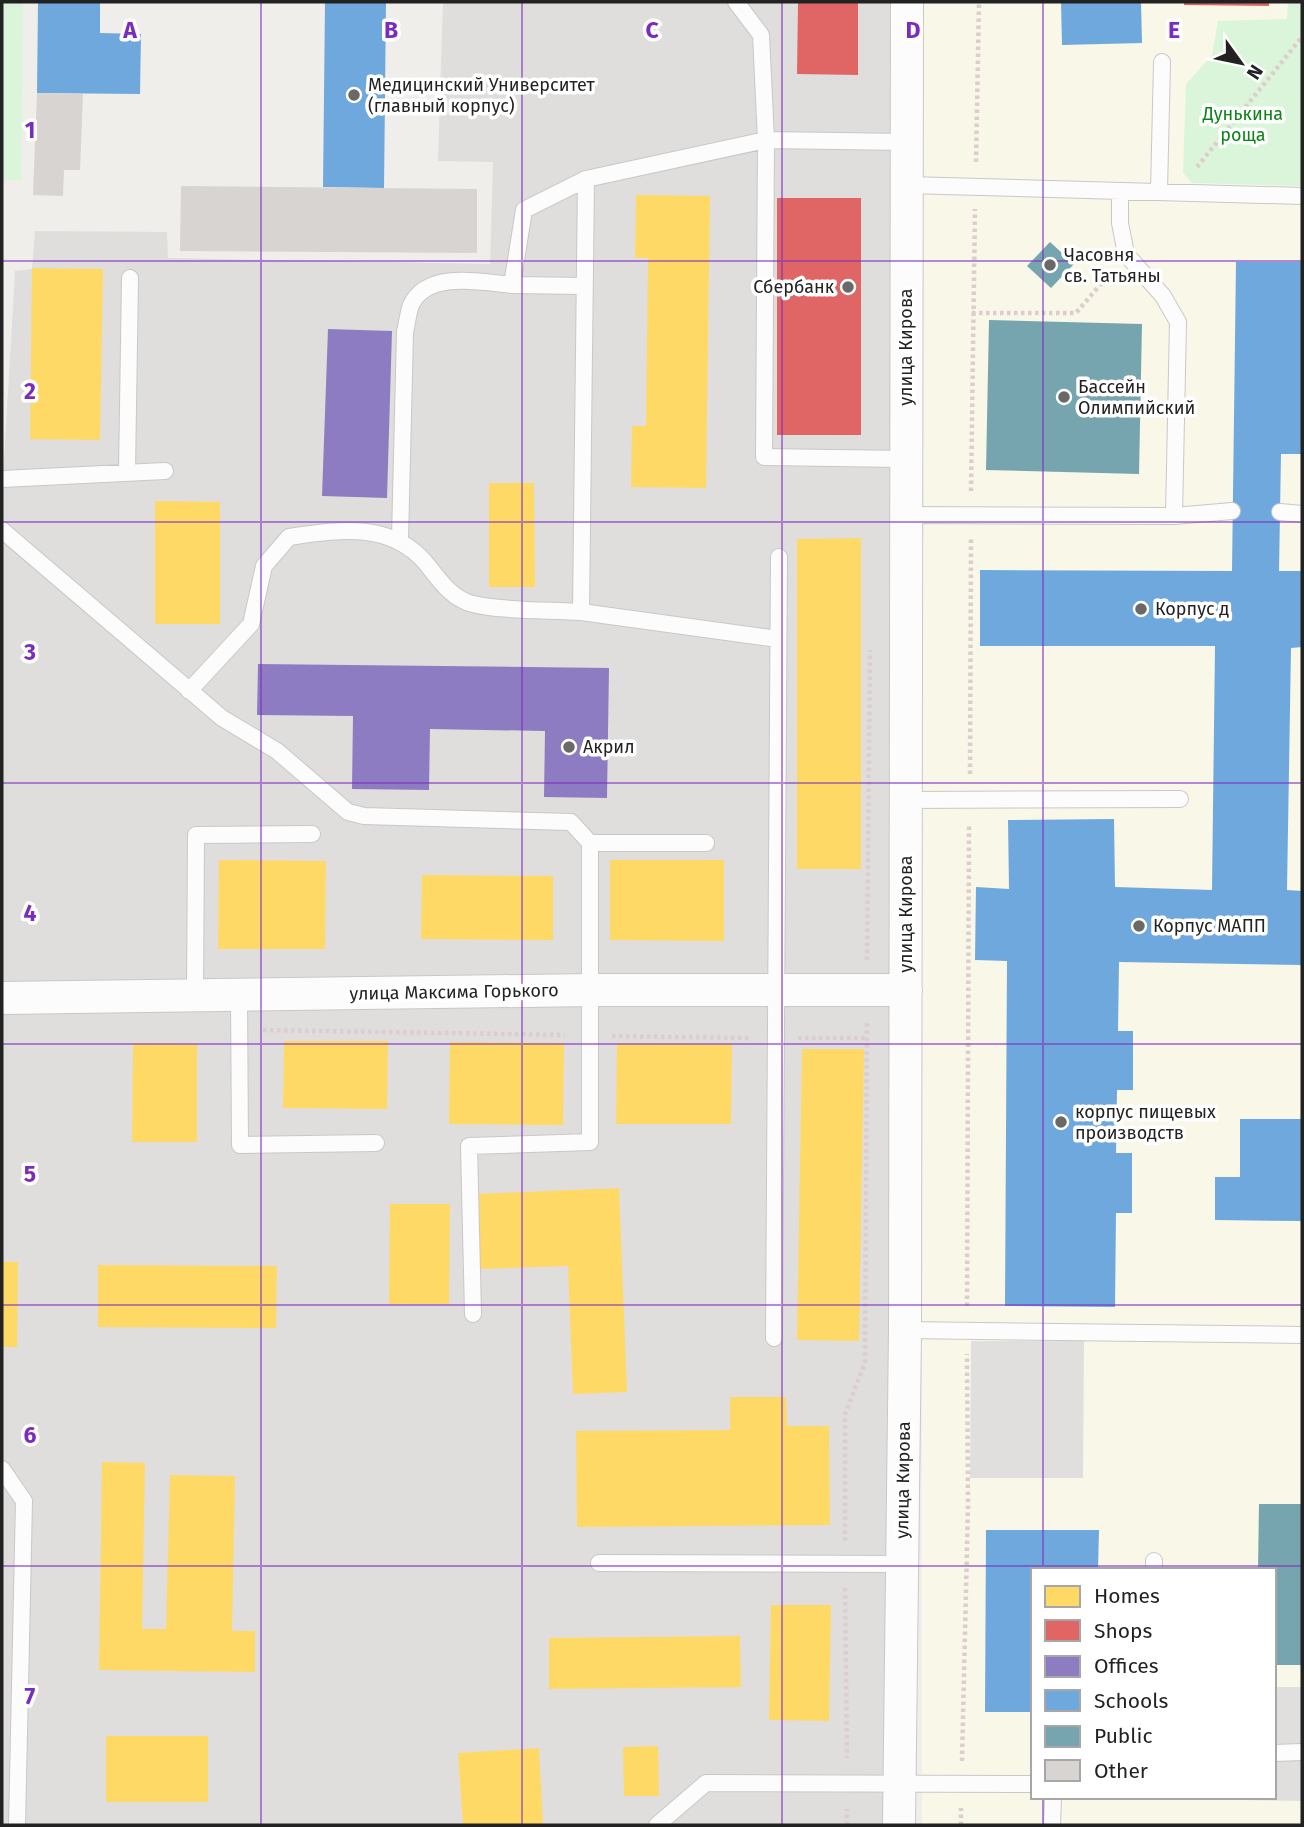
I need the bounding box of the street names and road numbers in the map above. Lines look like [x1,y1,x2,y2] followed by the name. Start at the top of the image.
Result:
[895,288,917,406] street label: улица Кирова
[895,855,917,973] street label: улица Кирова
[349,979,559,1005] street label: улица Максима Горького
[891,1421,915,1539] street label: улица Кирова

